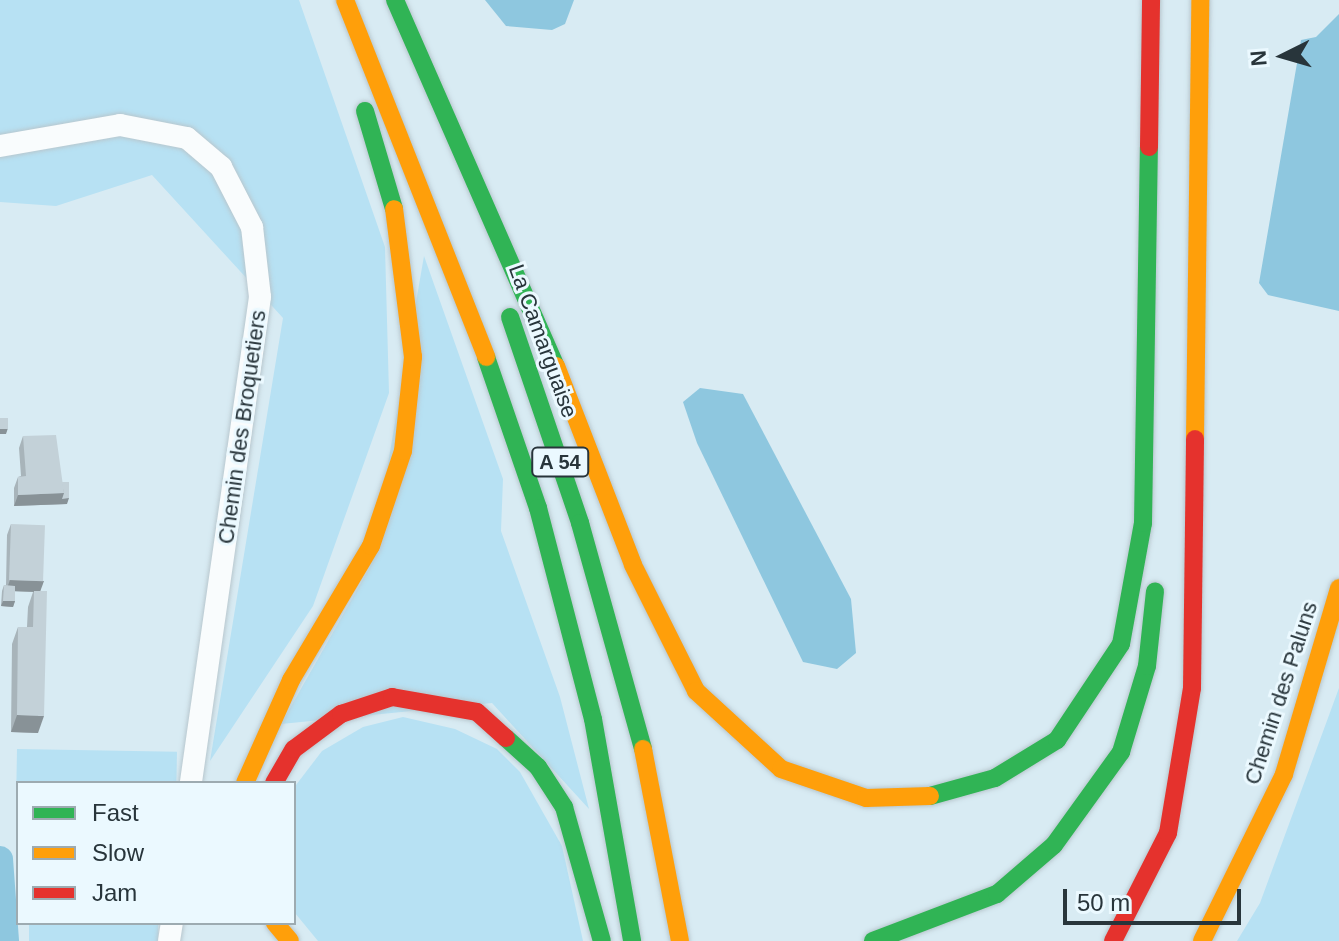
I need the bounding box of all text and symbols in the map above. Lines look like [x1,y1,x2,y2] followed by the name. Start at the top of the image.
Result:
[1243,16,1323,96] north arrow
[1245,49,1272,67] text: N
[503,261,583,421] street label: La Camarguaise
[213,308,271,546] street label: Chemin des Broquetiers
[530,446,590,478] road number: A 54
[1239,598,1323,788] street label: Chemin des Paluns
[16,781,296,925] legend
[92,799,139,826] text: Fast
[92,839,144,866] text: Slow
[1067,873,1245,923] scale bar
[92,879,137,906] text: Jam
[1077,889,1130,916] text: 50 m

